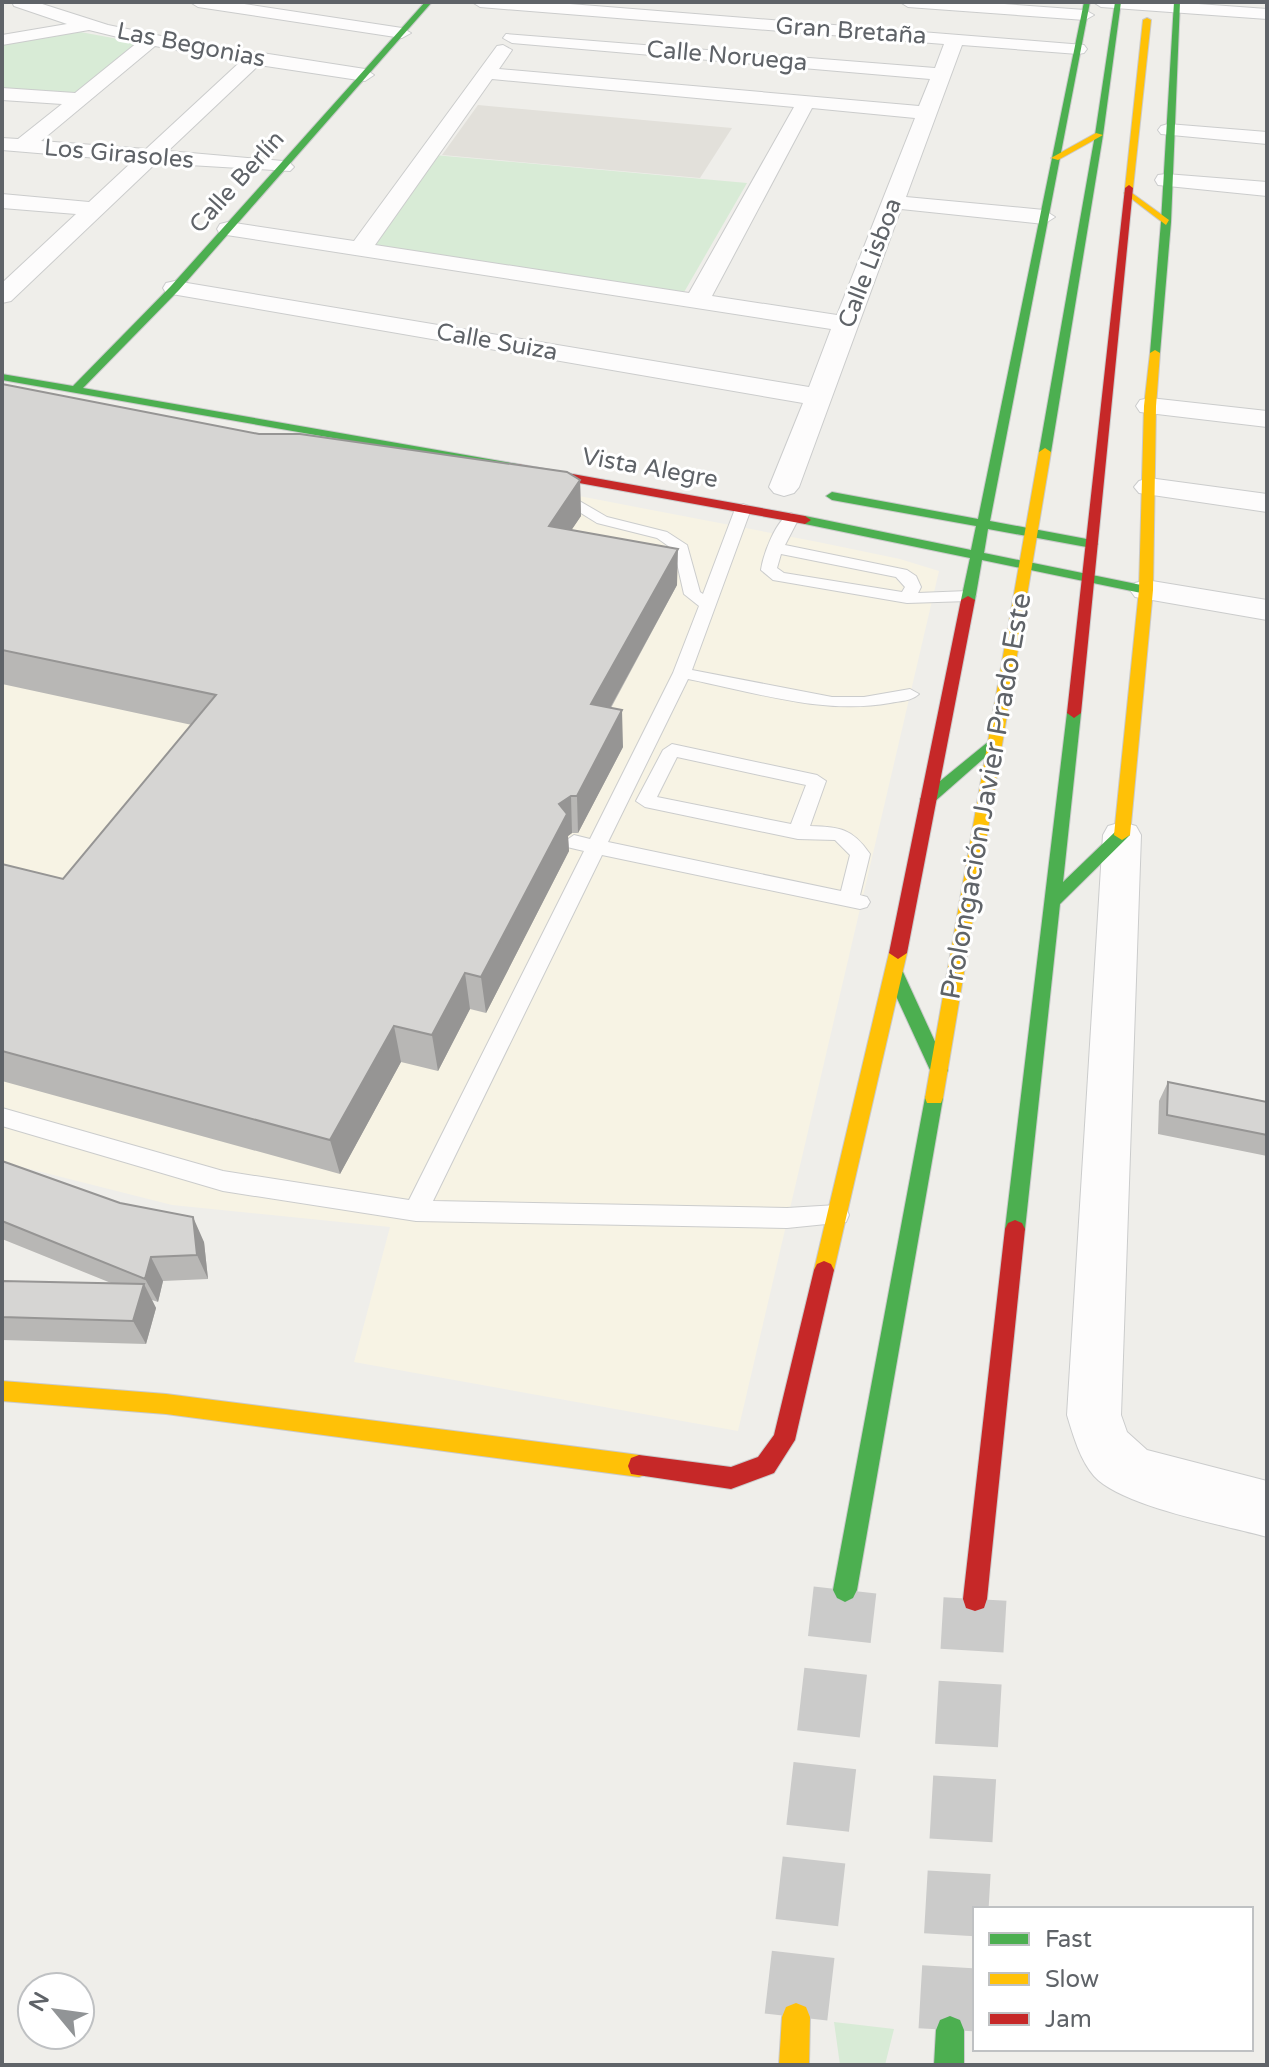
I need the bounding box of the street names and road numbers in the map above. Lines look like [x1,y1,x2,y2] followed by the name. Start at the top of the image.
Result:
[775,11,927,51] street label: Gran Bretaña
[114,16,268,74] street label: Las Begonias
[645,35,809,77] street label: Calle Noruega
[183,125,291,239] street label: Calle Berlín
[43,133,195,175] street label: Los Girasoles
[832,194,908,332] street label: Calle Lisboa
[434,317,560,367] street label: Calle Suiza
[580,442,720,494] street label: Vista Alegre
[933,590,1039,1002] street label: Prolongación Javier Prado Este

